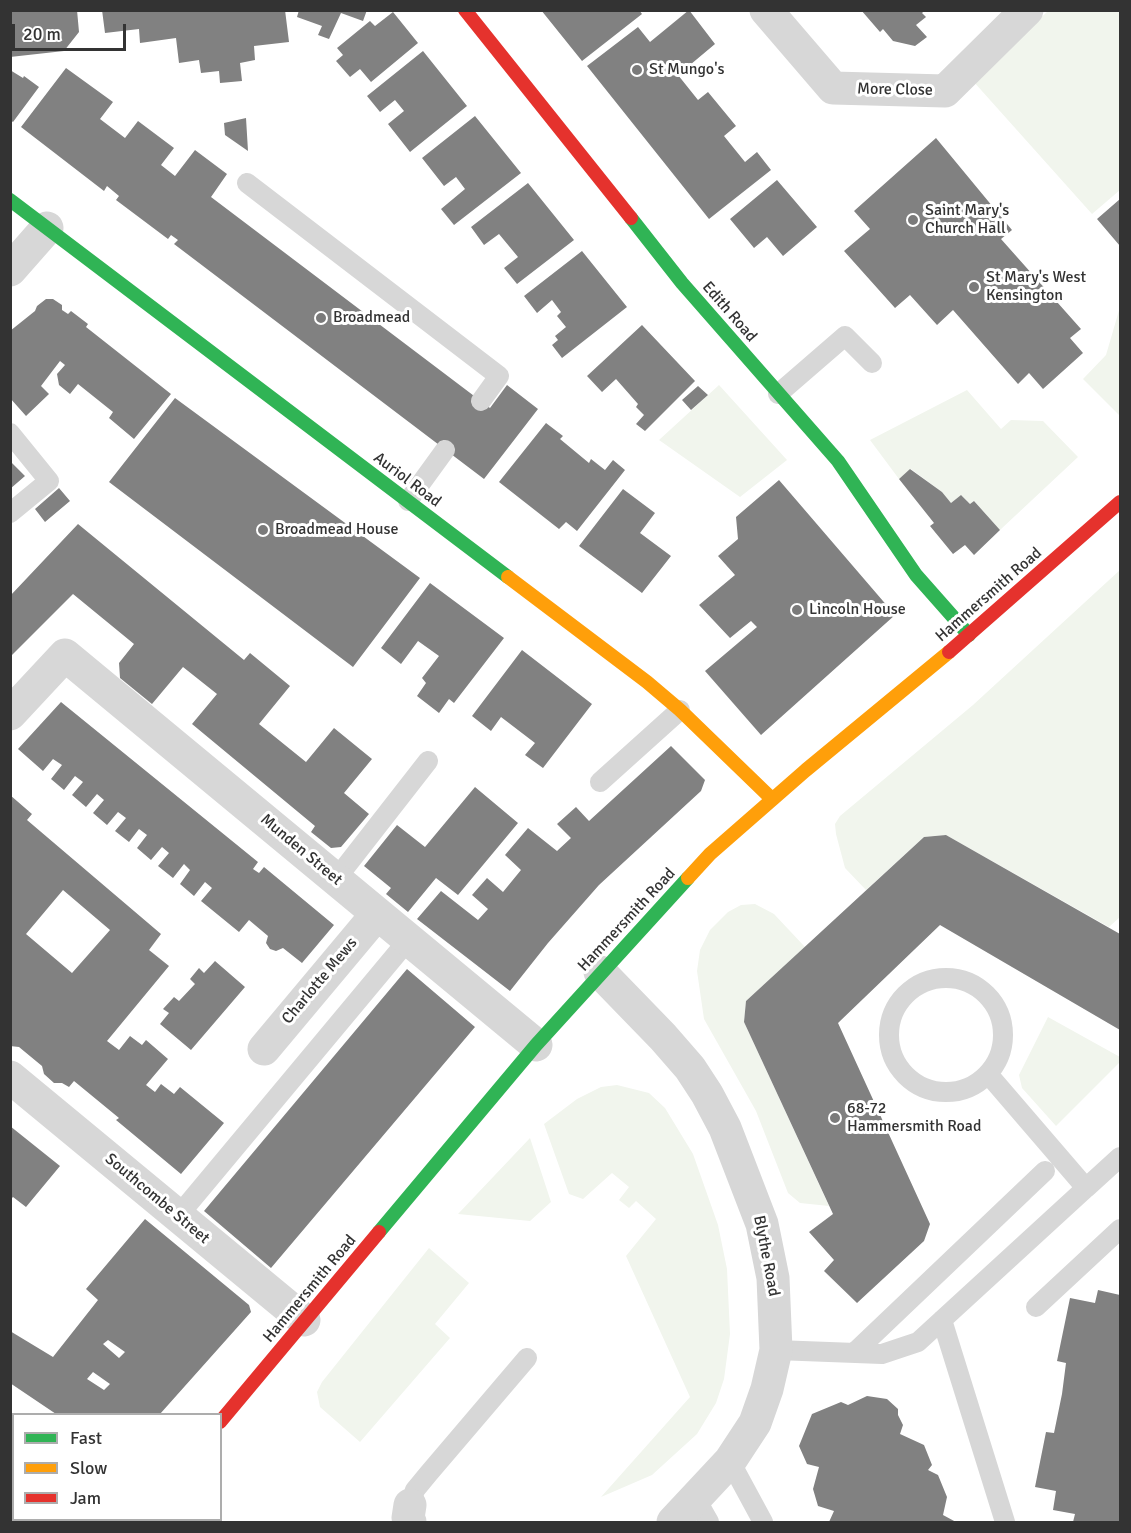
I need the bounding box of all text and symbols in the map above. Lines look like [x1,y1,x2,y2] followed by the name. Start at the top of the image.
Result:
[15,12,129,50] scale bar
[23,23,61,45] text: 20 m
[649,60,724,80] place label: St Mungo's
[630,63,644,77] marker: St Mungo's
[857,80,933,100] street label: More Close
[925,201,1009,239] place label: Saint Mary's Church Hall
[906,213,920,227] marker: Saint Mary's Church Hall
[986,268,1086,306] place label: St Mary's West Kensington
[698,278,760,346] street label: Edith Road
[967,280,981,294] marker: St Mary's West Kensington
[333,308,410,328] place label: Broadmead
[314,311,328,325] marker: Broadmead
[369,448,445,512] street label: Auriol Road
[275,520,399,540] place label: Broadmead House
[256,523,270,537] marker: Broadmead House
[932,544,1046,646] street label: Hammersmith Road
[809,600,906,620] place label: Lincoln House
[790,603,804,617] marker: Lincoln House
[256,810,346,890] street label: Munden Street
[574,864,680,976] street label: Hammersmith Road
[278,934,362,1028] street label: Charlotte Mews
[847,1099,981,1137] place label: 68-72 Hammersmith Road
[828,1111,842,1125] marker: 68-72 Hammersmith Road
[101,1150,213,1248] street label: Southcombe Street
[749,1214,783,1298] street label: Blythe Road
[259,1231,361,1347] street label: Hammersmith Road
[12,1413,222,1521] legend
[70,1427,102,1449] text: Fast
[70,1457,107,1479] text: Slow
[70,1487,101,1509] text: Jam

